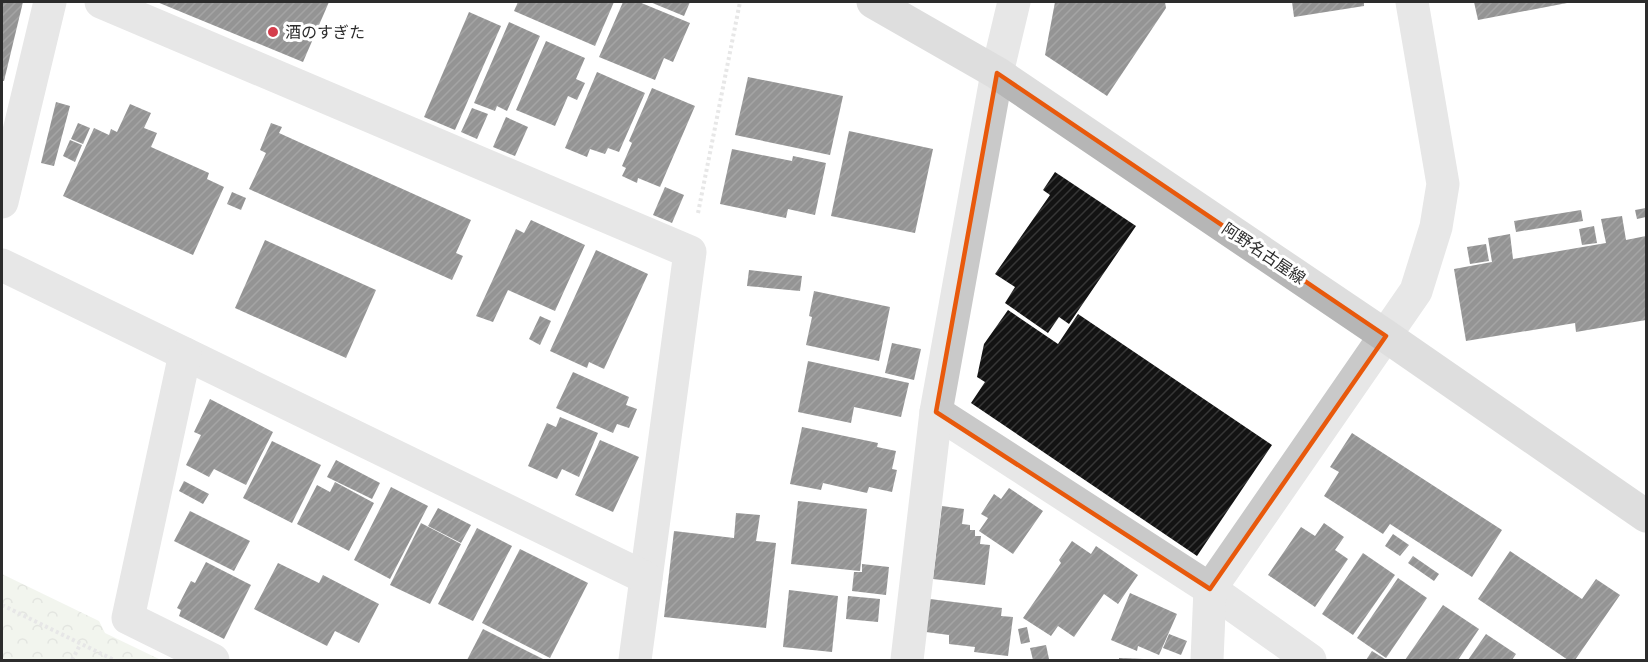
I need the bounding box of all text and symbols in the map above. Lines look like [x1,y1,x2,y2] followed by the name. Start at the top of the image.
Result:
[285,22,365,42] place label: 酒のすぎた
[266,25,280,39] marker: 酒のすぎた
[1219,218,1309,288] street label: 阿野名古屋線

